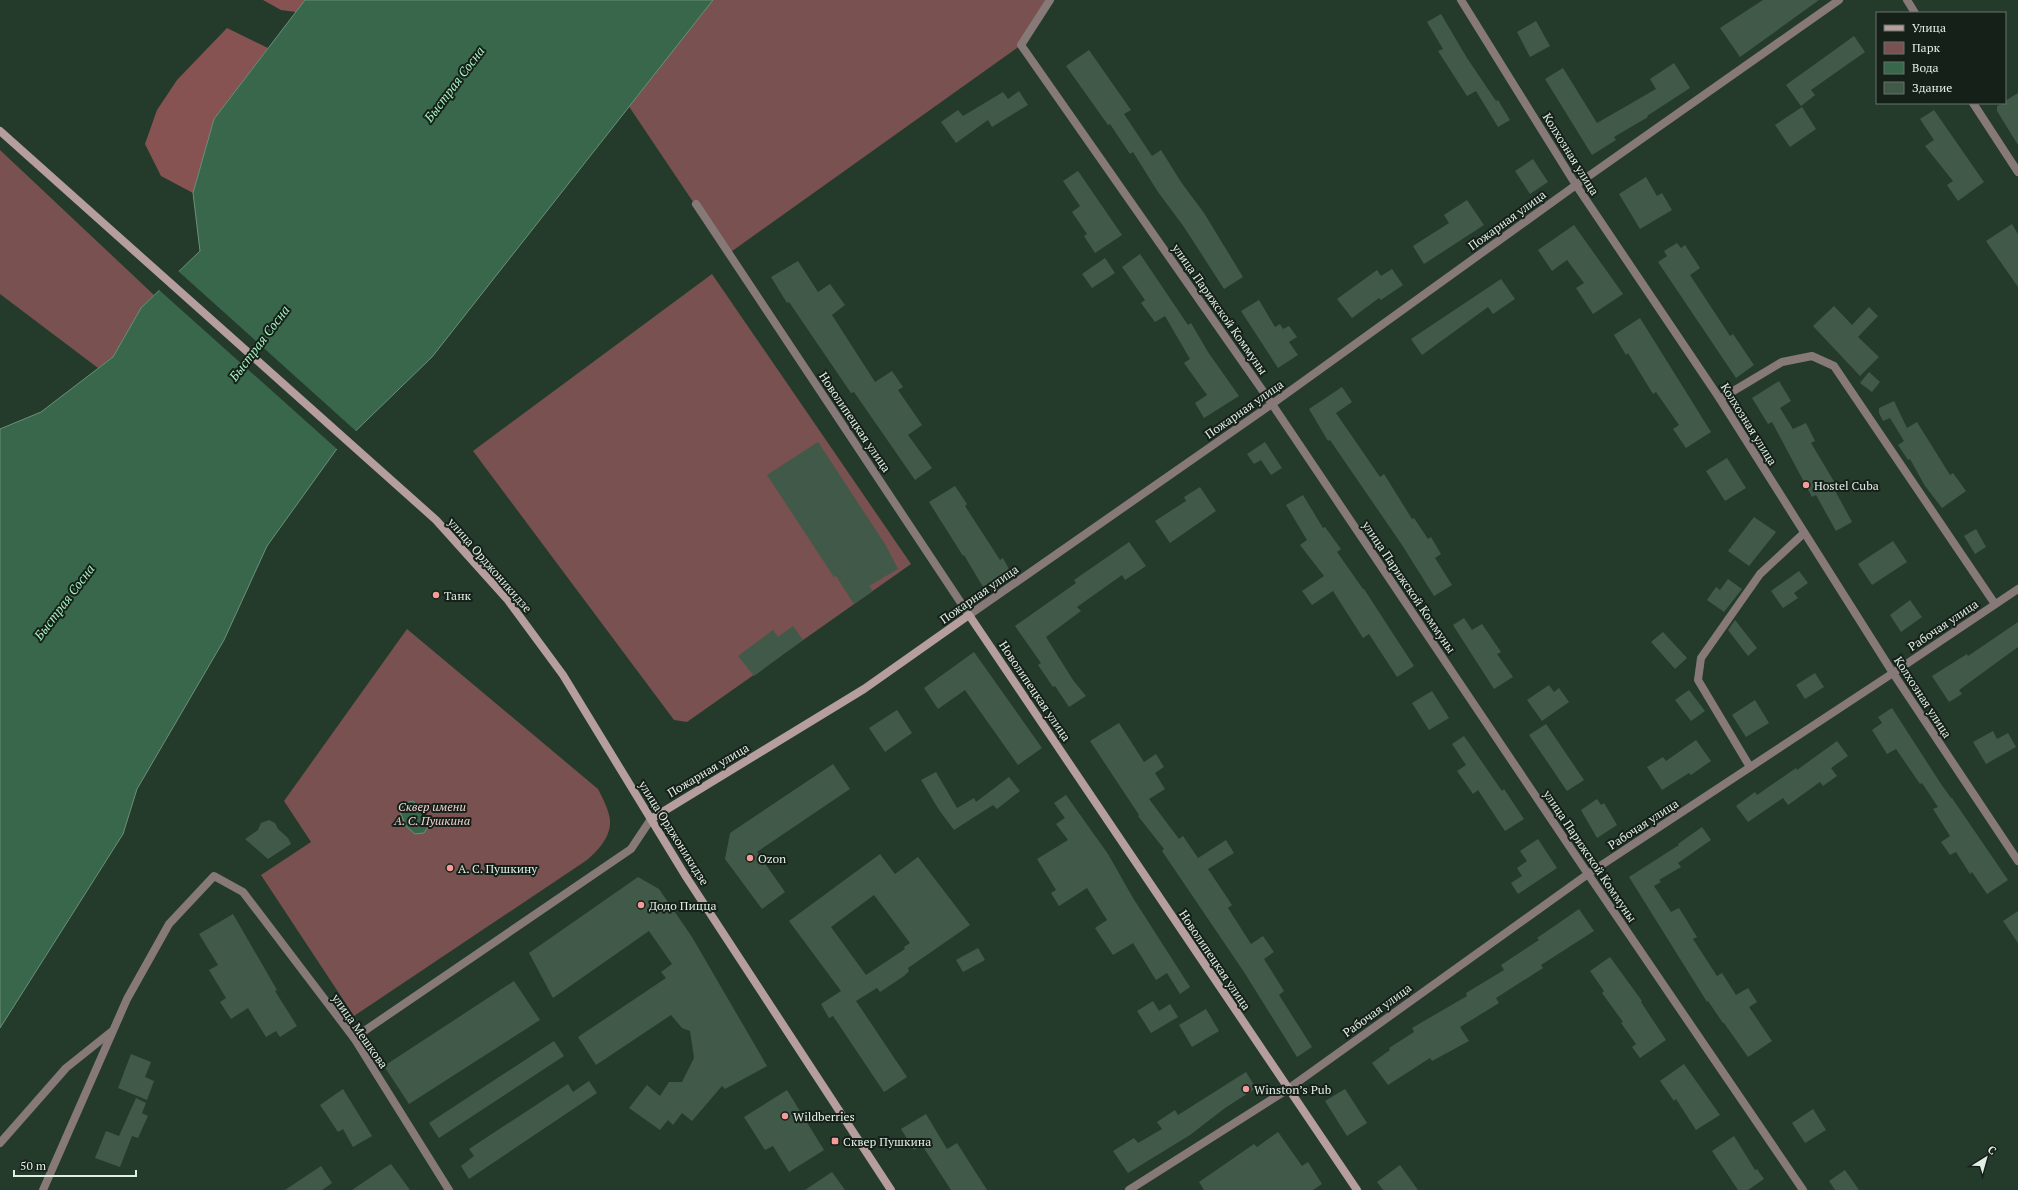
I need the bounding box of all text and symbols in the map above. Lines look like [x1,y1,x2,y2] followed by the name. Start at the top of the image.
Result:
[1876,12,2006,104] legend
[1912,20,1946,35] text: Улица
[1912,40,1940,55] text: Парк
[419,42,488,126] water label: Быстрая Сосна
[1912,60,1939,75] text: Вода
[1912,80,1952,95] text: Здание
[1540,110,1602,198] street label: Колхозная улица
[1465,187,1549,253] street label: Пожарная улица
[1169,240,1271,377] street label: улица Парижской Коммуны
[224,301,293,385] water label: Быстрая Сосна
[816,369,894,475] street label: Новолипецкая улица
[1202,376,1286,442] street label: Пожарная улица
[1718,380,1780,468] street label: Колхозная улица
[1814,478,1879,493] place label: Hostel Cuba
[1801,480,1811,490] marker: Hostel Cuba
[444,514,535,615] street label: улица Орджоникидзе
[1359,517,1459,656] street label: улица Парижской Коммуны
[29,560,98,644] water label: Быстрая Сосна
[937,561,1021,627] street label: Пожарная улица
[444,588,471,603] place label: Танк
[431,590,441,600] marker: Танк
[1905,596,1981,654] street label: Рабочая улица
[996,638,1074,744] street label: Новолипецкая улица
[1891,653,1955,741] street label: Колхозная улица
[665,740,751,800] street label: Пожарная улица
[635,777,712,888] street label: улица Орджоникидзе
[1540,786,1640,925] street label: улица Парижской Коммуны
[1605,796,1681,852] street label: Рабочая улица
[393,799,470,828] park label: Сквер имени А. С. Пушкина
[758,851,786,866] place label: Ozon
[745,853,755,863] marker: Ozon
[458,861,538,876] place label: А. С. Пушкину
[445,863,455,873] marker: А. С. Пушкину
[649,898,717,913] place label: Додо Пицца
[636,900,646,910] marker: Додо Пицца
[1176,907,1254,1013] street label: Новолипецкая улица
[1340,980,1414,1040] street label: Рабочая улица
[328,990,391,1071] street label: улица Мешкова
[1254,1082,1332,1097] place label: Winston’s Pub
[1241,1084,1251,1094] marker: Winston’s Pub
[793,1109,855,1124] place label: Wildberries
[780,1111,790,1121] marker: Wildberries
[843,1134,931,1149] place label: Сквер Пушкина
[830,1136,840,1146] marker: Сквер Пушкина
[1966,1138,2006,1178] north arrow
[1985,1142,1999,1158] text: С
[14,1152,136,1178] scale bar
[20,1158,47,1173] text: 50 m

